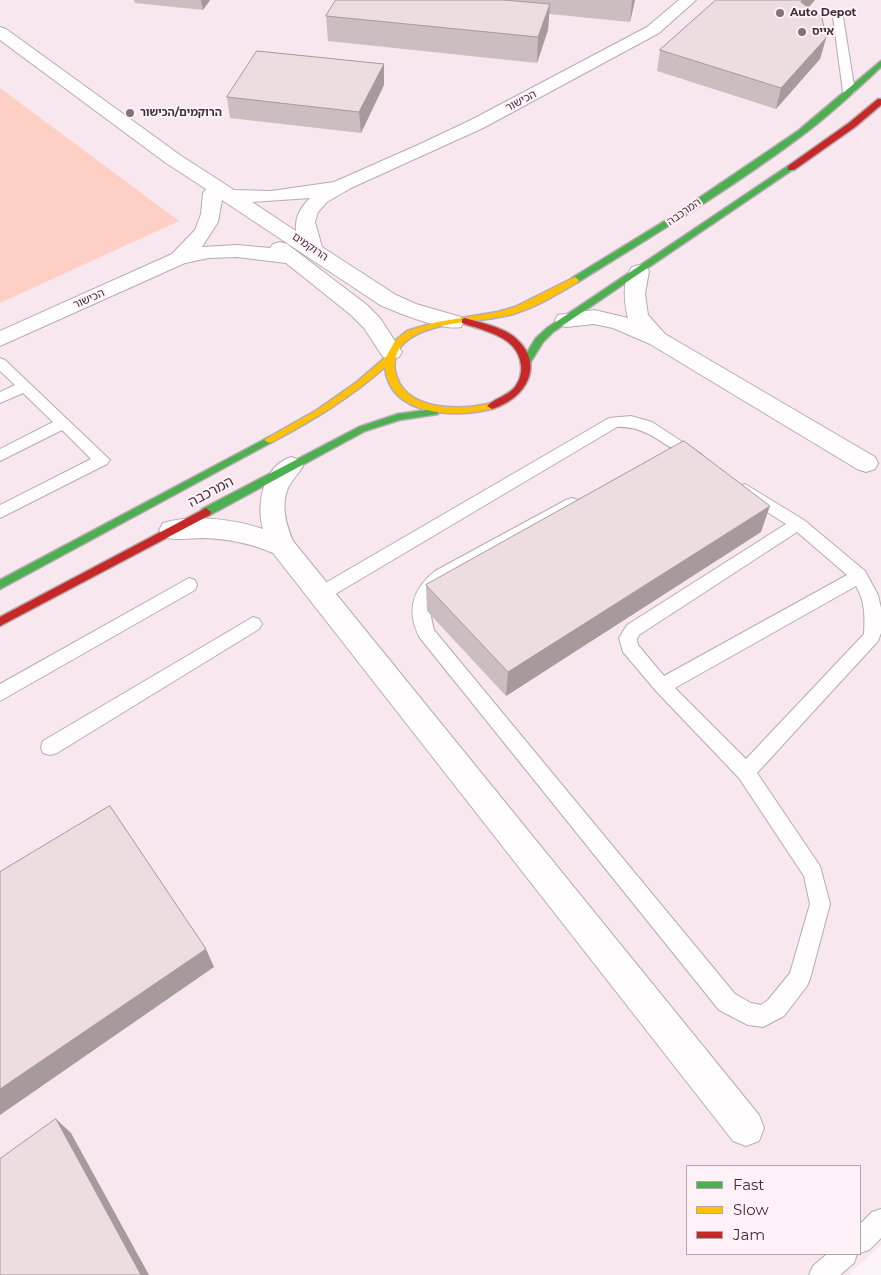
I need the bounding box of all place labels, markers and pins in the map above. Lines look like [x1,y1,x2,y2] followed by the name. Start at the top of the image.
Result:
[790,6,856,20] place label: Auto Depot
[774,7,786,19] marker: Auto Depot
[812,25,834,39] place label: אייס
[796,26,808,38] marker: אייס
[140,106,222,120] place label: הרוקמים/הכישור
[124,107,136,119] marker: הרוקמים/הכישור

